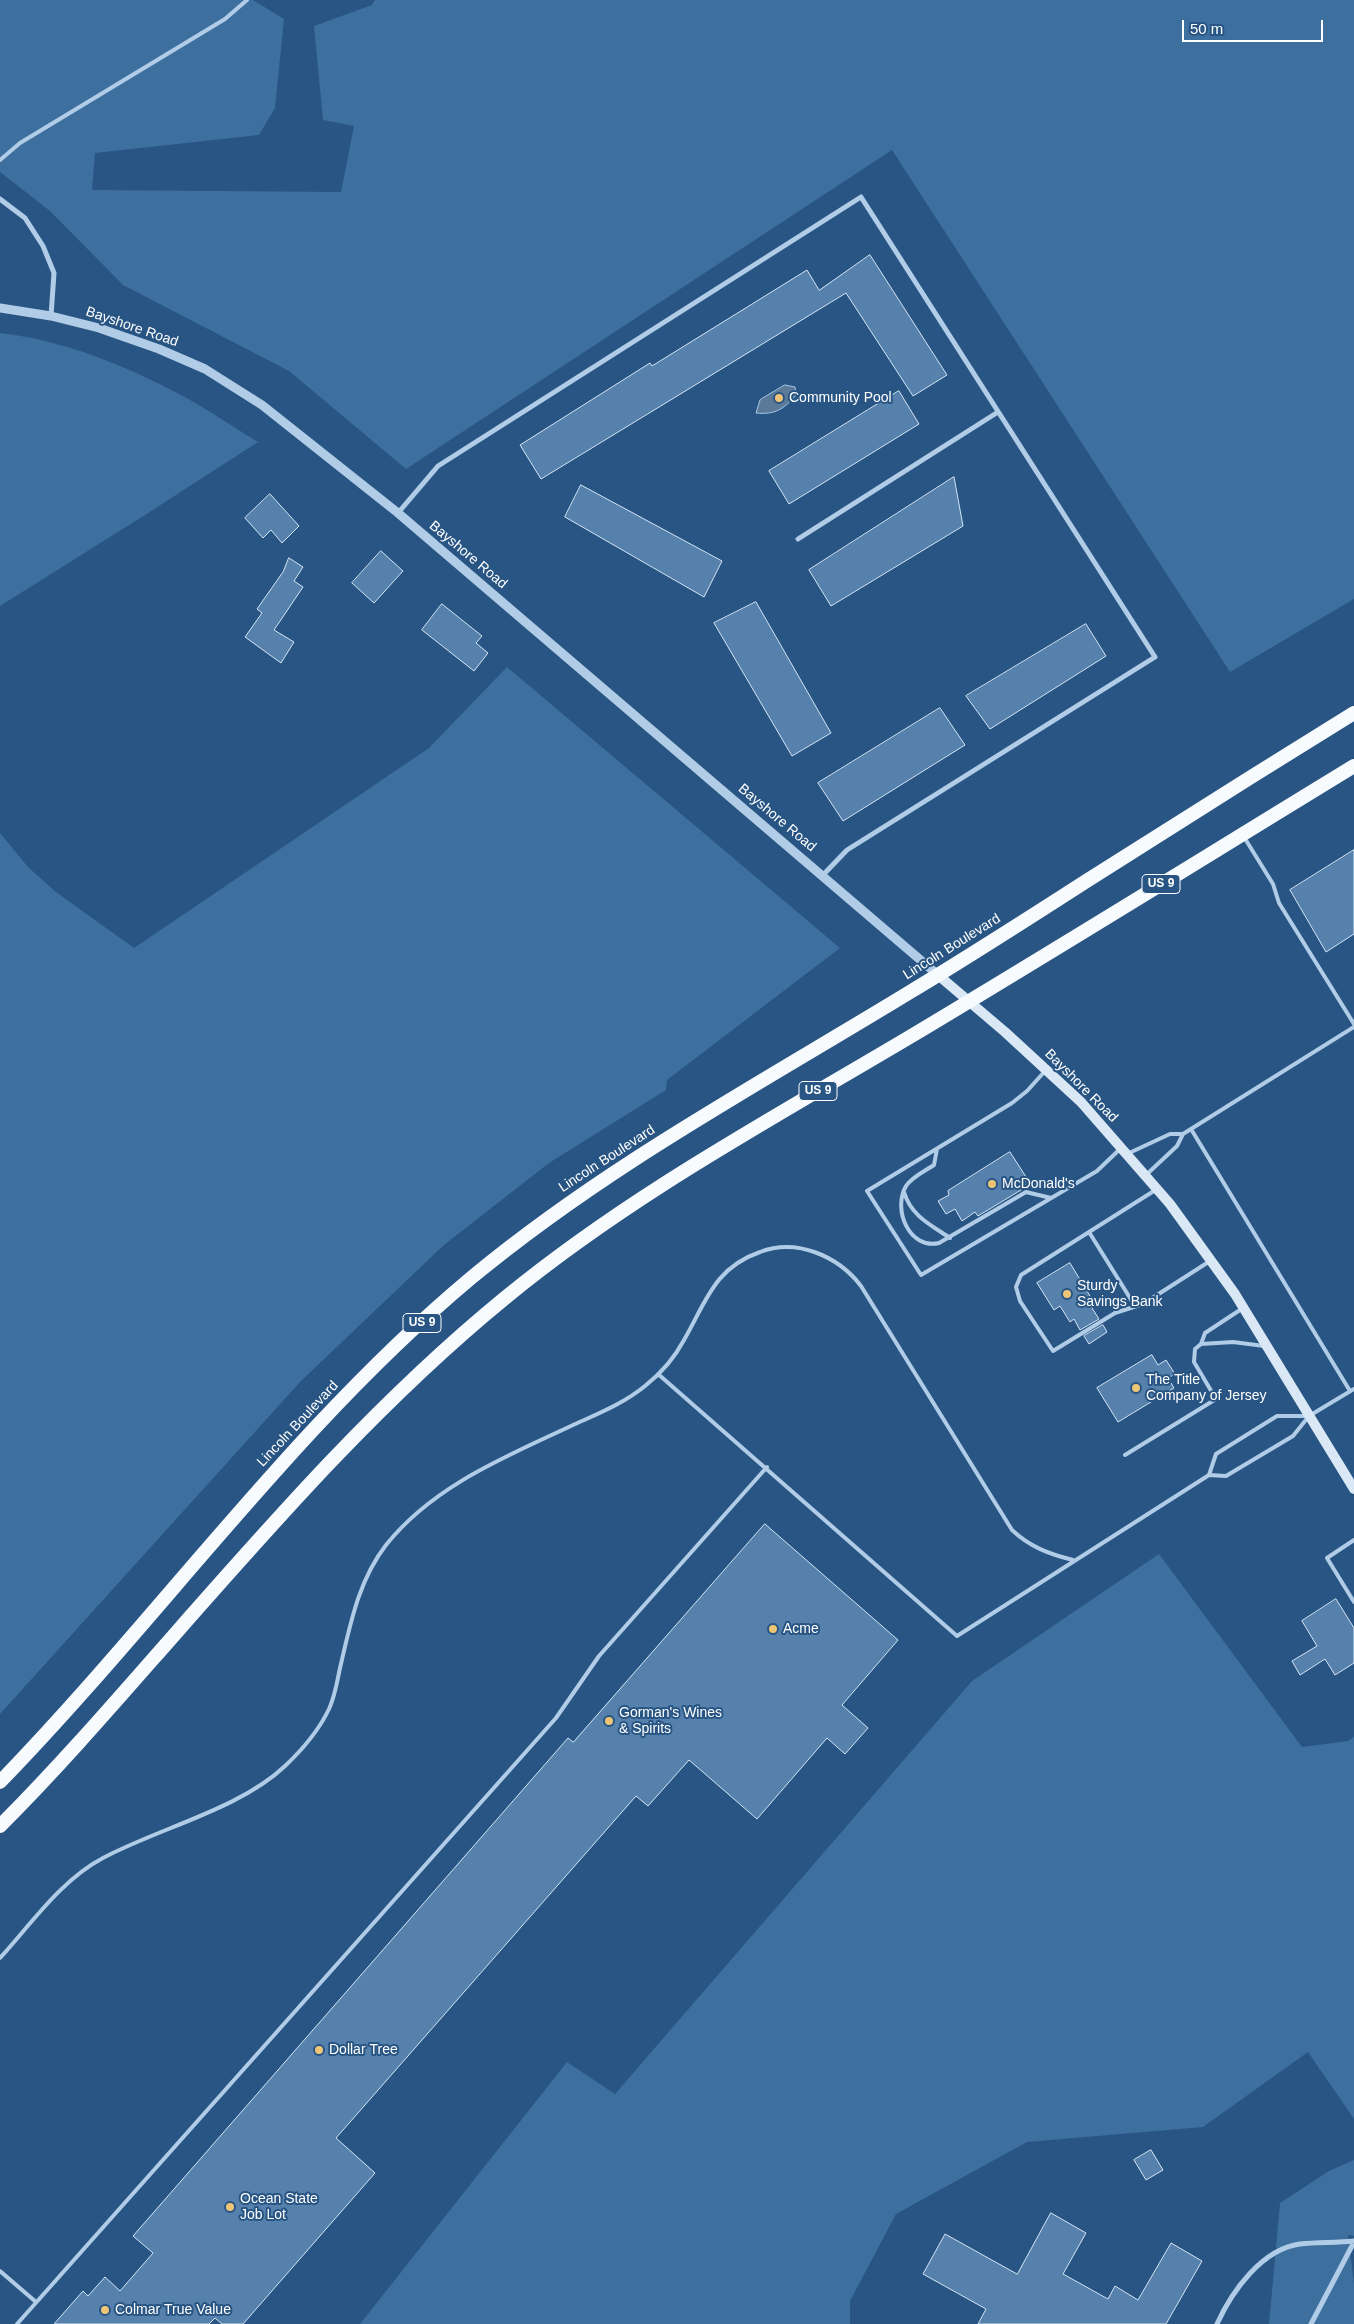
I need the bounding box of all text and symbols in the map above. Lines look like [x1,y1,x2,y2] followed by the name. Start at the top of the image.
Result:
[1184,10,1325,42] scale bar
[1190,20,1223,37] text: 50 m
[84,303,180,351] street label: Bayshore Road
[789,390,892,406] place label: Community Pool
[773,392,785,404] marker: Community Pool
[426,518,510,592] street label: Bayshore Road
[735,781,819,855] street label: Bayshore Road
[1142,874,1180,894] road number: US 9
[900,910,1004,984] street label: Lincoln Boulevard
[1041,1046,1121,1126] street label: Bayshore Road
[799,1082,837,1100] road number: US 9
[556,1122,658,1196] street label: Lincoln Boulevard
[1002,1176,1075,1192] place label: McDonald's
[986,1178,998,1190] marker: McDonald's
[1077,1278,1163,1310] place label: Sturdy Savings Bank
[1061,1288,1073,1300] marker: Sturdy Savings Bank
[403,1314,441,1332] road number: US 9
[1146,1372,1267,1404] place label: The Title Company of Jersey
[254,1378,342,1470] street label: Lincoln Boulevard
[1130,1382,1142,1394] marker: The Title Company of Jersey
[783,1621,819,1637] place label: Acme
[767,1623,779,1635] marker: Acme
[619,1705,722,1738] place label: Gorman's Wines & Spirits
[603,1715,615,1727] marker: Gorman's Wines & Spirits
[329,2042,398,2058] place label: Dollar Tree
[313,2044,325,2056] marker: Dollar Tree
[240,2191,318,2224] place label: Ocean State Job Lot
[224,2201,236,2213] marker: Ocean State Job Lot
[115,2302,231,2318] place label: Colmar True Value
[99,2304,111,2316] marker: Colmar True Value

